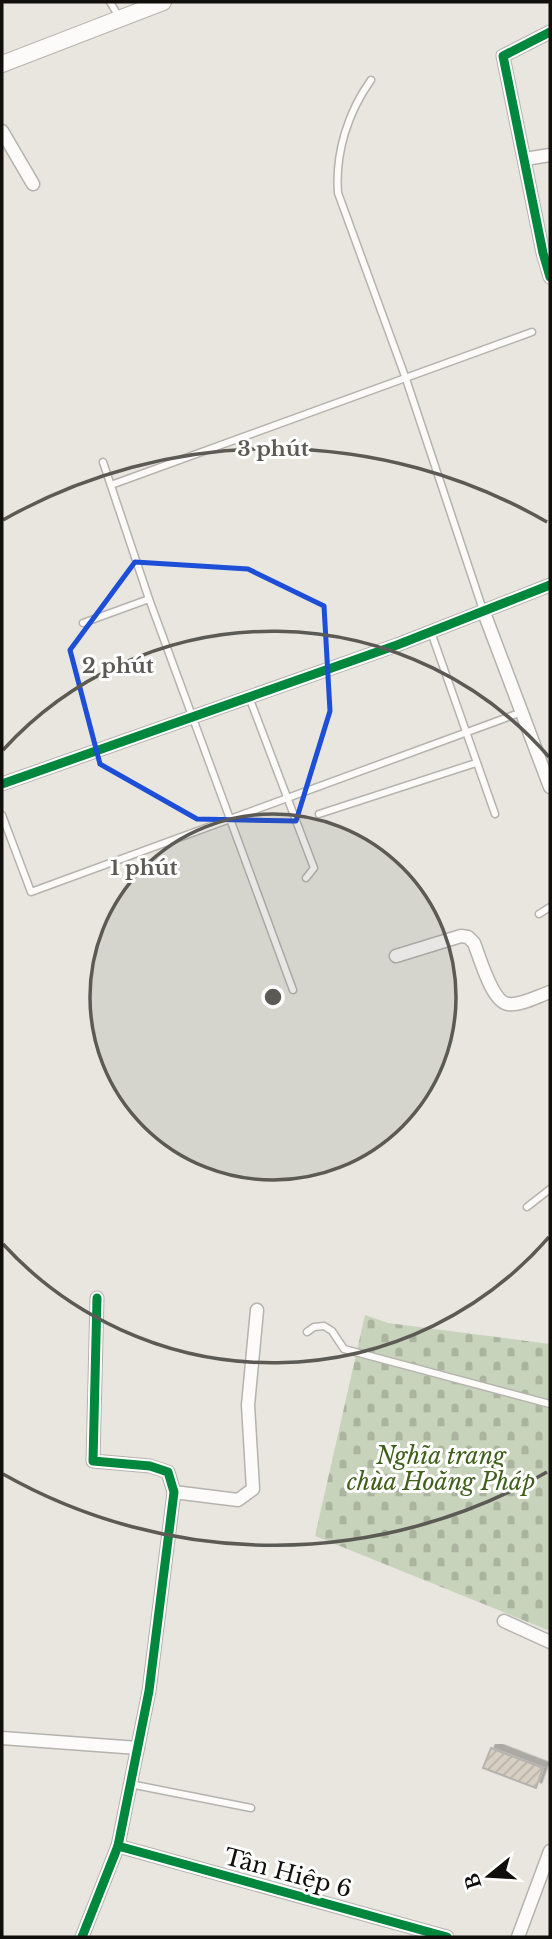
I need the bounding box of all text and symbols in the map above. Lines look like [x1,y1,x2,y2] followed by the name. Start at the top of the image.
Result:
[237,436,309,462] text: 3 phút
[82,653,154,679] text: 2 phút
[110,855,178,881] text: 1 phút
[261,985,285,1009] centre of rings
[347,1442,535,1496] park label: Nghĩa trang chùa Hoằng Pháp
[454,1841,524,1911] north arrow
[221,1843,355,1903] street label: Tân Hiệp 6
[460,1870,487,1892] text: B

